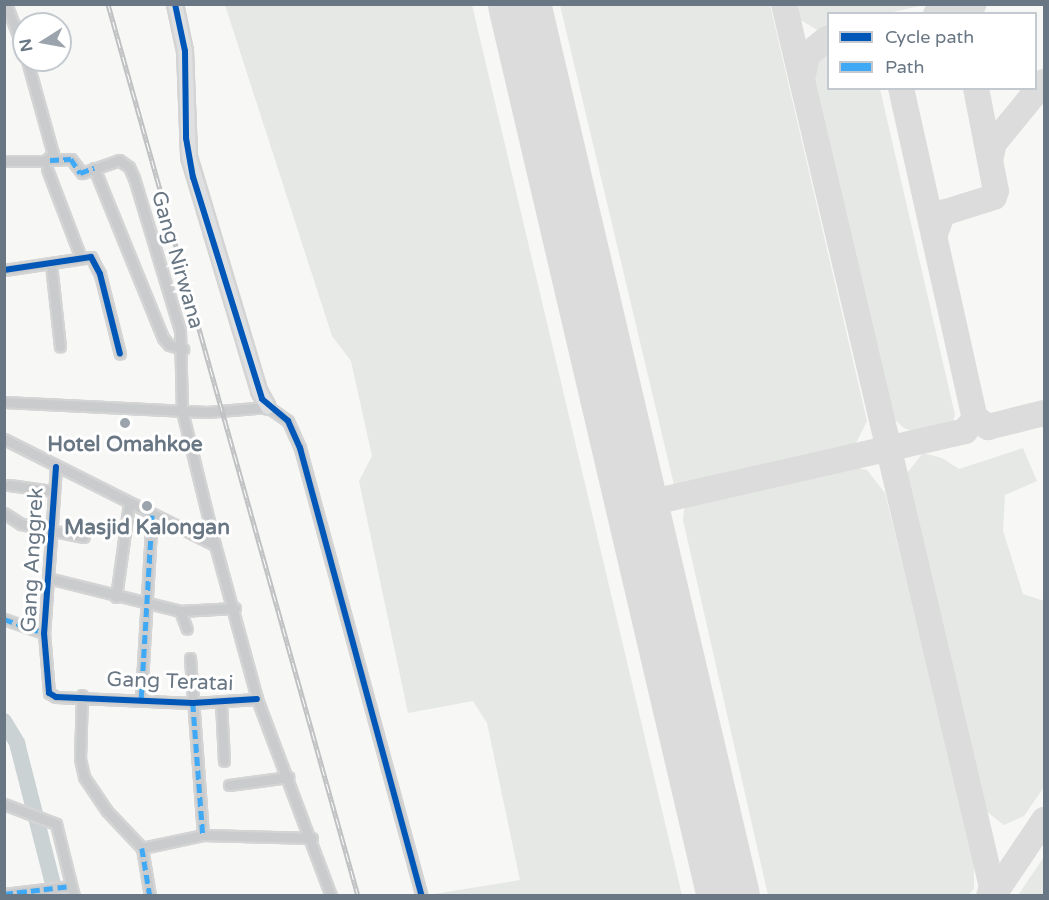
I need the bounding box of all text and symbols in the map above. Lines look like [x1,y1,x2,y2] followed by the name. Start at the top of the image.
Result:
[12,12,72,72] north arrow
[827,12,1037,90] legend
[885,26,974,48] text: Cycle path
[15,37,37,53] text: N
[885,56,924,78] text: Path
[145,188,209,332] street label: Gang Nirwana
[118,416,132,430] marker: Hotel Omahkoe
[47,432,203,458] place label: Hotel Omahkoe
[17,487,49,633] street label: Gang Anggrek
[140,499,154,513] marker: Masjid Kalongan
[64,515,230,541] place label: Masjid Kalongan
[106,667,234,697] street label: Gang Teratai

